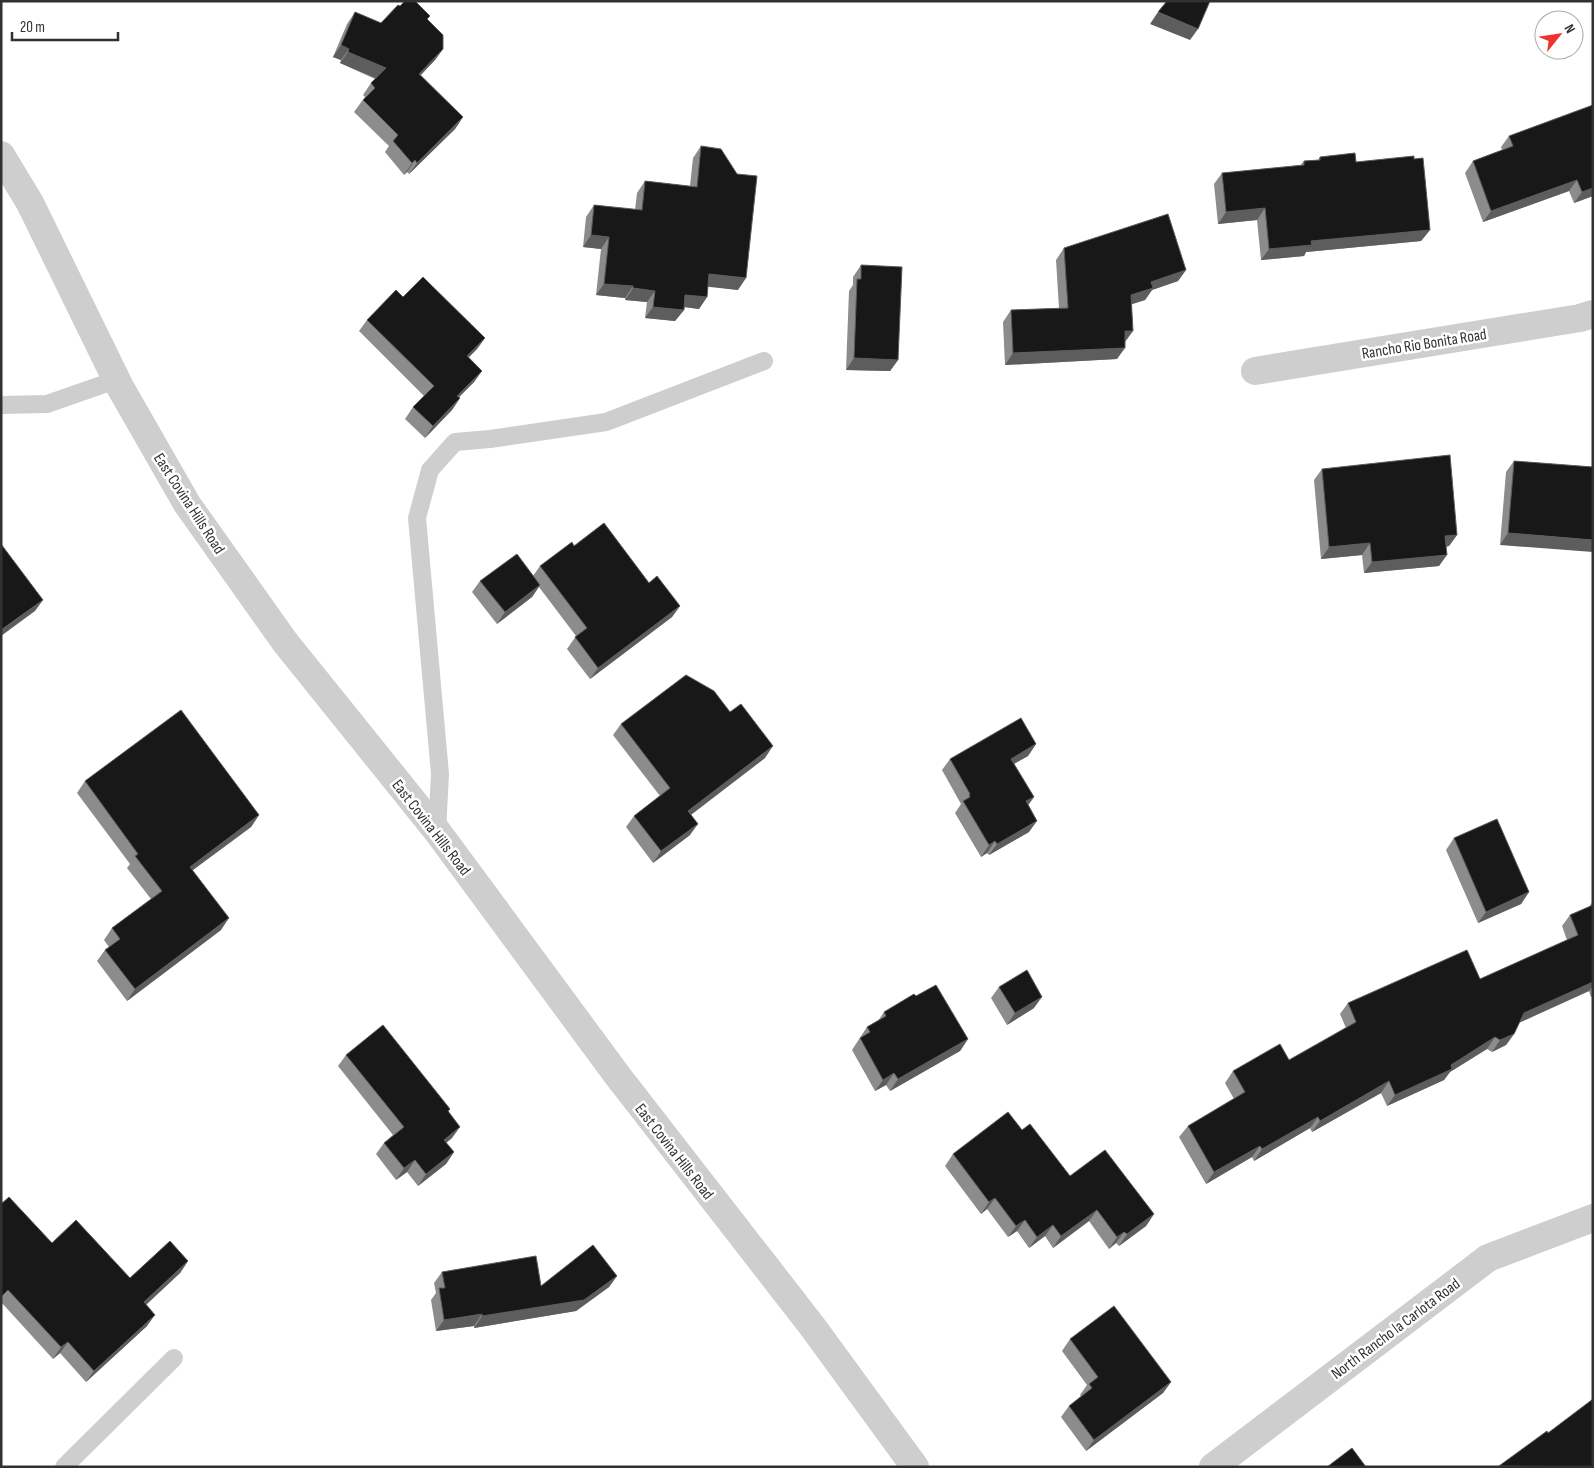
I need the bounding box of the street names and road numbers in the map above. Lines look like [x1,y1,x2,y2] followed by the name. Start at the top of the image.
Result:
[1361,325,1488,364] street label: Rancho Rio Bonita Road
[149,450,228,558] street label: East Covina Hills Road
[387,776,474,880] street label: East Covina Hills Road
[630,1100,717,1204] street label: East Covina Hills Road
[1328,1275,1464,1384] street label: North Rancho la Carlota Road

